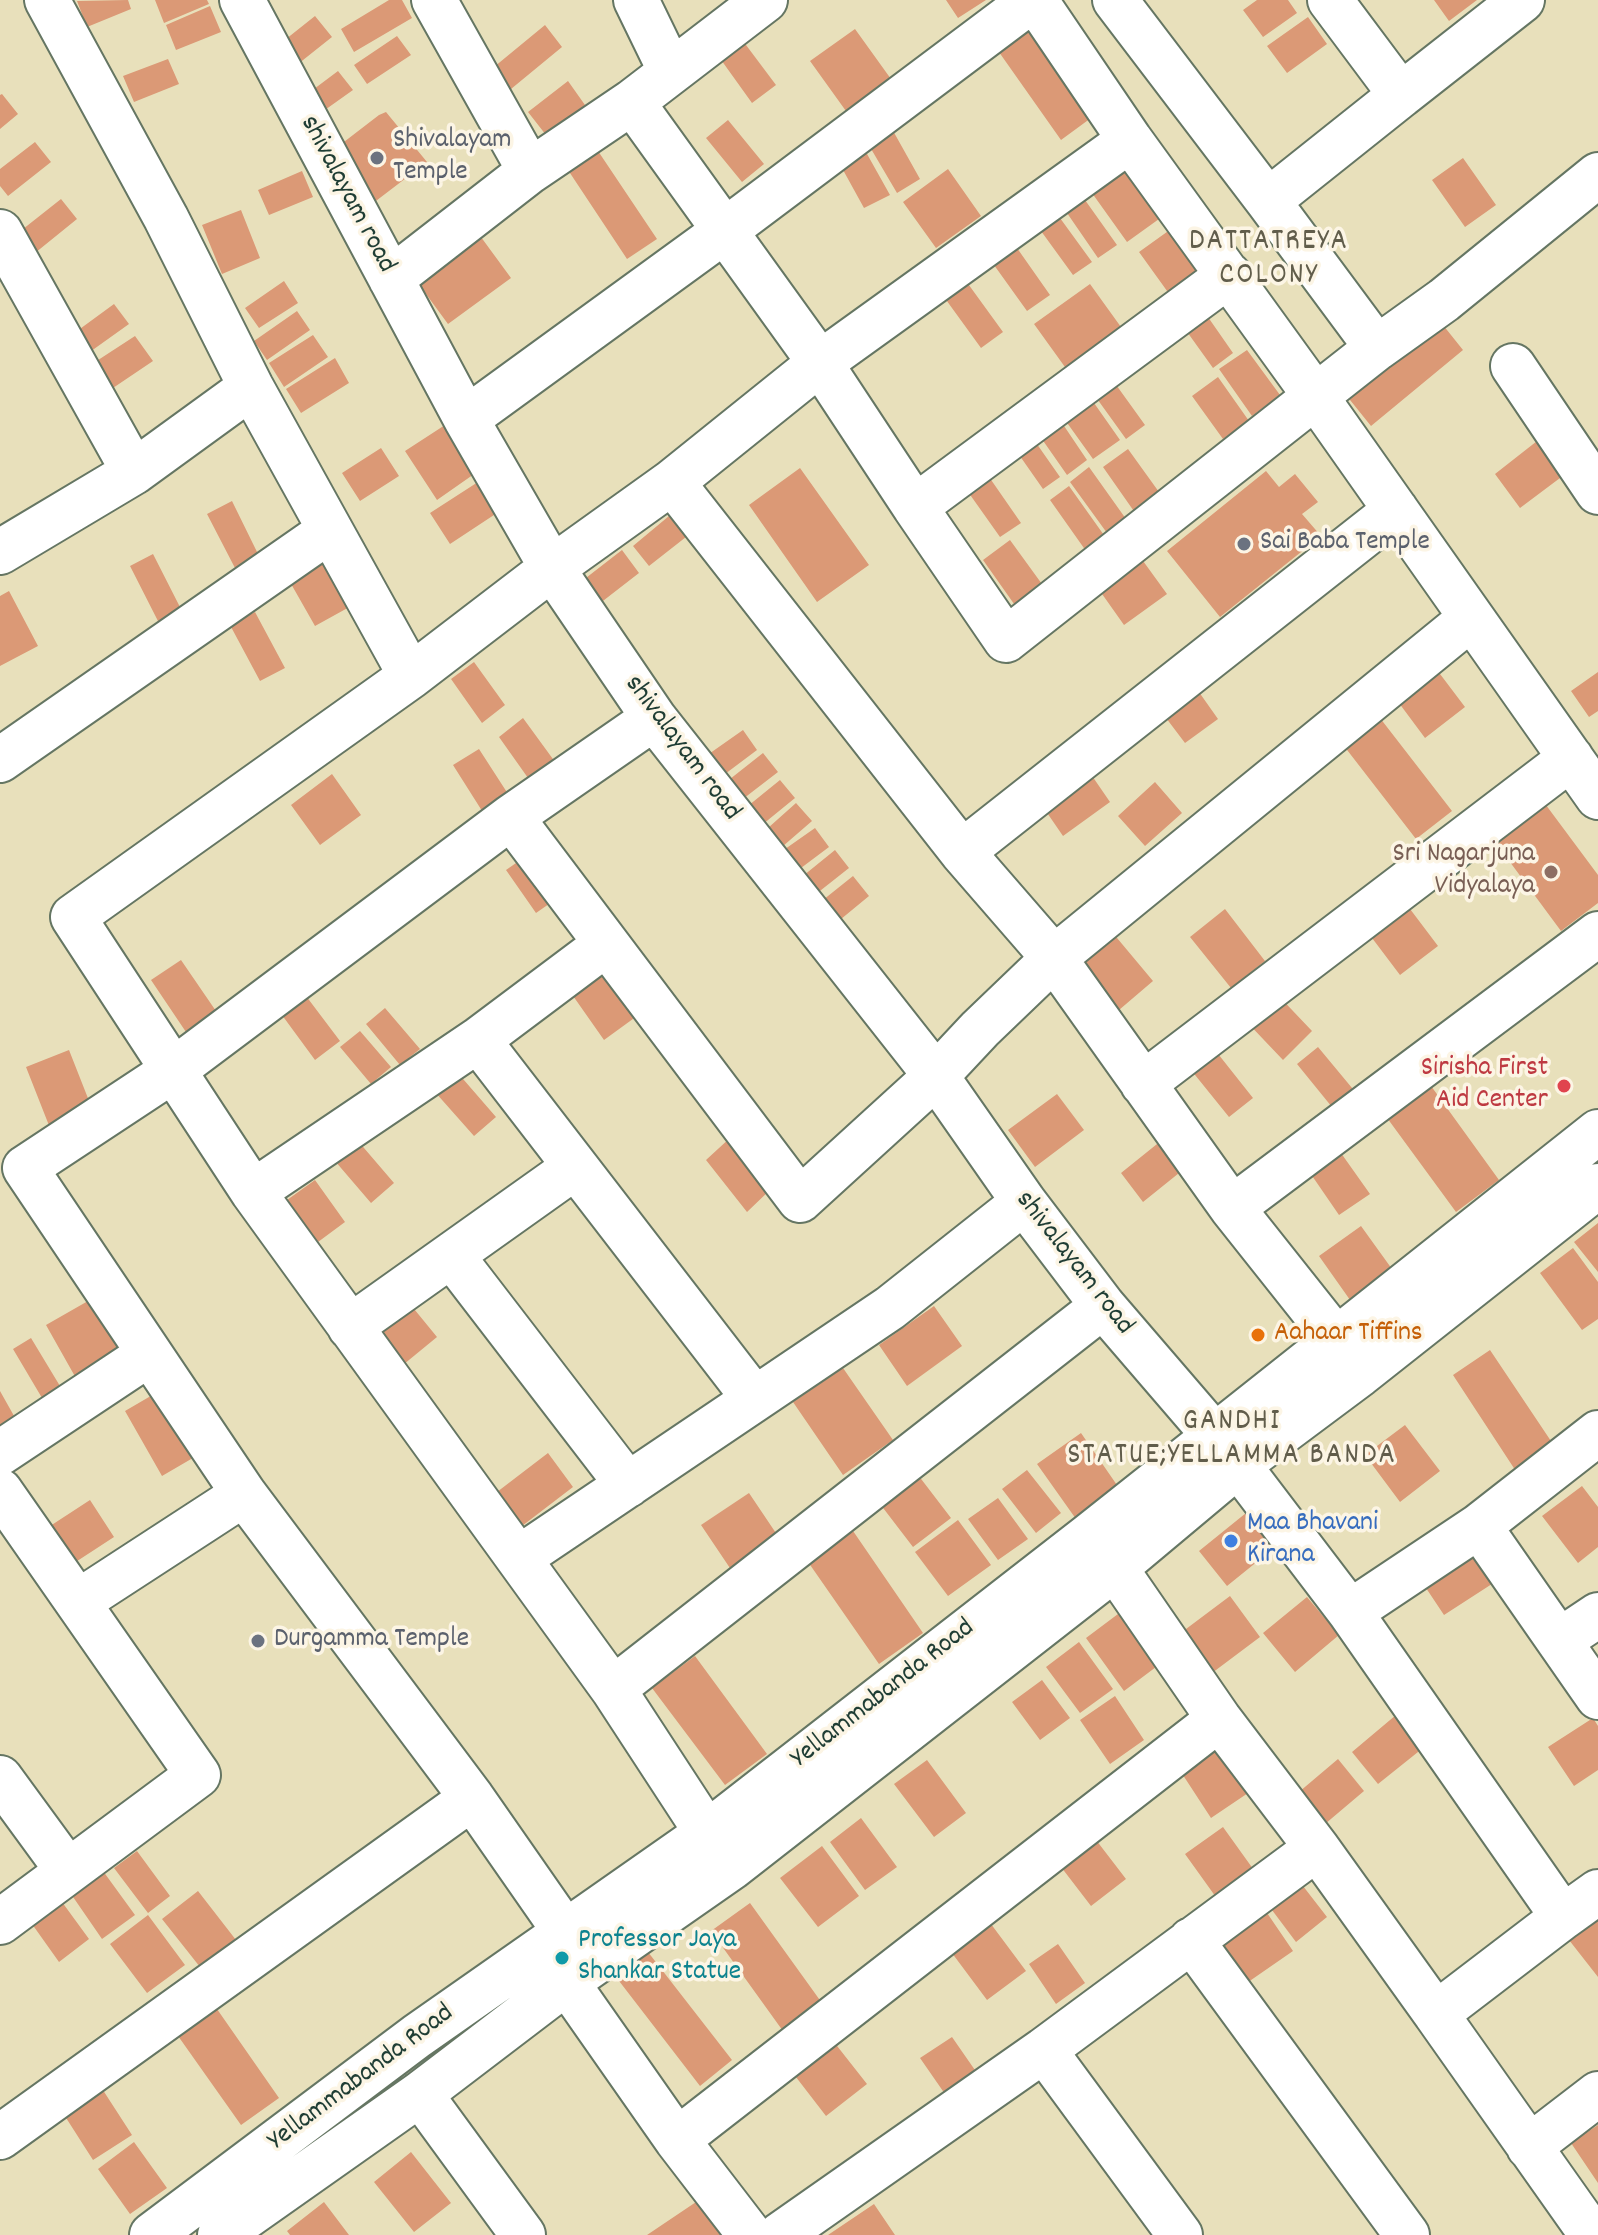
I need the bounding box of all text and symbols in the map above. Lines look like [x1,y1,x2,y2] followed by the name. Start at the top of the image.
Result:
[290,110,402,280] street label: shivalayam road
[393,125,512,191] place label: Shivalayam Temple
[368,149,386,167] marker: Shivalayam Temple
[1189,226,1349,296] district label: DATTATREYA COLONY
[1260,527,1430,561] place label: Sai Baba Temple
[1235,535,1253,553] marker: Sai Baba Temple
[615,670,747,828] street label: shivalayam road
[1393,839,1535,905] place label: Sri Nagarjuna Vidyalaya
[1542,863,1560,881] marker: Sri Nagarjuna Vidyalaya
[1421,1053,1548,1119] place label: Sirisha First Aid Center
[1555,1077,1573,1095] marker: Sirisha First Aid Center
[1006,1185,1140,1343] street label: shivalayam road
[1274,1318,1423,1352] place label: Aahaar Tiffins
[1249,1326,1267,1344] marker: Aahaar Tiffins
[1067,1406,1397,1476] district label: GANDHI STATUE;YELLAMMA BANDA
[1247,1508,1378,1574] place label: Maa Bhavani Kirana
[1222,1532,1240,1550] marker: Maa Bhavani Kirana
[785,1613,983,1777] street label: Yellammabanda Road
[274,1624,469,1658] place label: Durgamma Temple
[249,1632,267,1650] marker: Durgamma Temple
[578,1925,741,1991] place label: Professor Jaya Shankar Statue
[553,1949,571,1967] marker: Professor Jaya Shankar Statue
[262,1998,462,2160] street label: Yellammabanda Road

